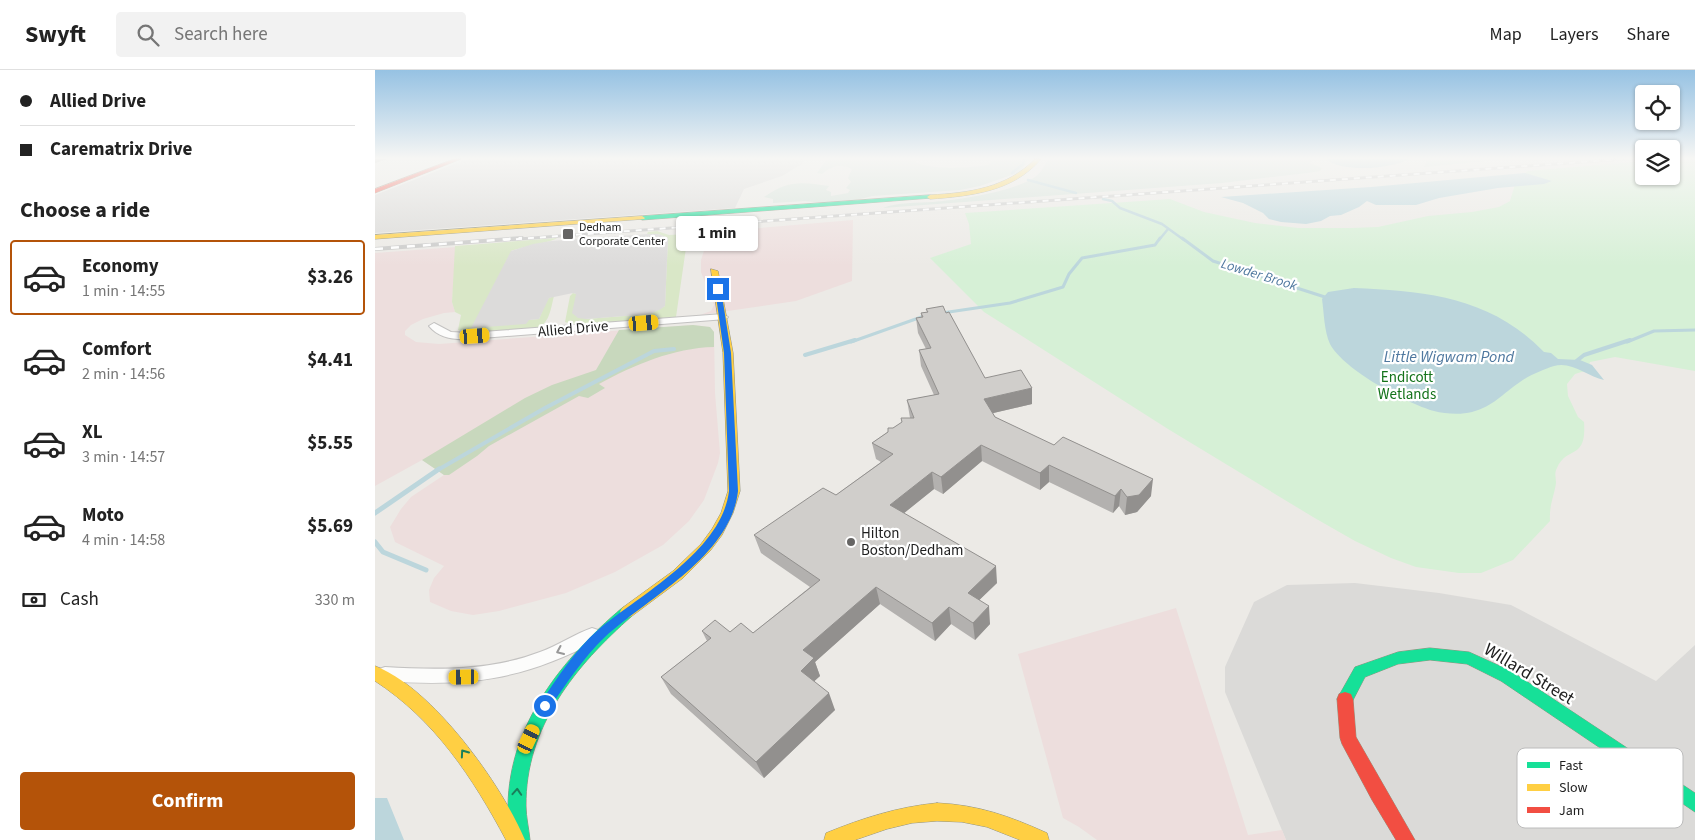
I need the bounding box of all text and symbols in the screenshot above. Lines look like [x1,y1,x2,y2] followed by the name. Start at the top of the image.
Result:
[116,12,466,57] search box
[25,17,86,52] text: Swyft
[134,21,162,49] icon: search
[174,21,268,48] text: Search here
[1490,22,1522,47] text: Map
[1550,22,1599,47] text: Layers
[1627,22,1670,47] text: Share
[1635,85,1680,185] map controls
[1635,85,1680,130] button: locate
[50,88,146,115] text: Allied Drive
[50,136,192,163] text: Carematrix Drive
[1635,140,1680,185] button: layers
[20,194,150,226] text: Choose a ride
[677,216,759,252] callout: 1 min
[579,219,666,250] place label: Dedham Corporate Center
[698,222,736,244] text: 1 min
[561,227,575,241] marker: Dedham Corporate Center
[82,253,159,280] text: Economy
[1218,254,1300,296] water label: Lowder Brook
[22,255,67,300] icon: car
[307,264,353,291] text: $3.26
[707,278,729,300] route end
[82,280,165,302] text: 1 min · 14:55
[628,314,659,332] car
[537,315,609,343] street label: Allied Drive
[459,327,490,345] car
[82,336,152,363] text: Comfort
[22,338,67,383] icon: car
[1384,346,1515,368] water label: Little Wigwam Pond
[307,347,353,374] text: $4.41
[82,363,165,385] text: 2 min · 14:56
[1378,367,1436,405] park label: Endicott Wetlands
[82,419,103,446] text: XL
[22,421,67,466] icon: car
[307,430,353,457] text: $5.55
[82,446,165,468] text: 3 min · 14:57
[82,502,124,529] text: Moto
[22,504,67,549] icon: car
[307,513,353,540] text: $5.69
[861,523,964,561] place label: Hilton Boston/Dedham
[82,529,165,551] text: 4 min · 14:58
[845,536,857,548] marker: Hilton Boston/Dedham
[20,586,48,614] icon: cash
[60,586,99,613] text: Cash
[315,589,355,611] text: 330 m
[1479,637,1579,711] street label: Willard Street
[556,645,565,656] one-way arrow
[448,669,479,685] car
[534,695,556,717] route start
[515,722,542,756] car
[1517,748,1683,828] legend
[461,750,470,759] one-way arrow
[1559,756,1583,776] text: Fast
[20,772,355,830] button: Confirm
[1559,778,1588,798] text: Slow
[511,787,522,795] one-way arrow
[1559,801,1584,821] text: Jam

